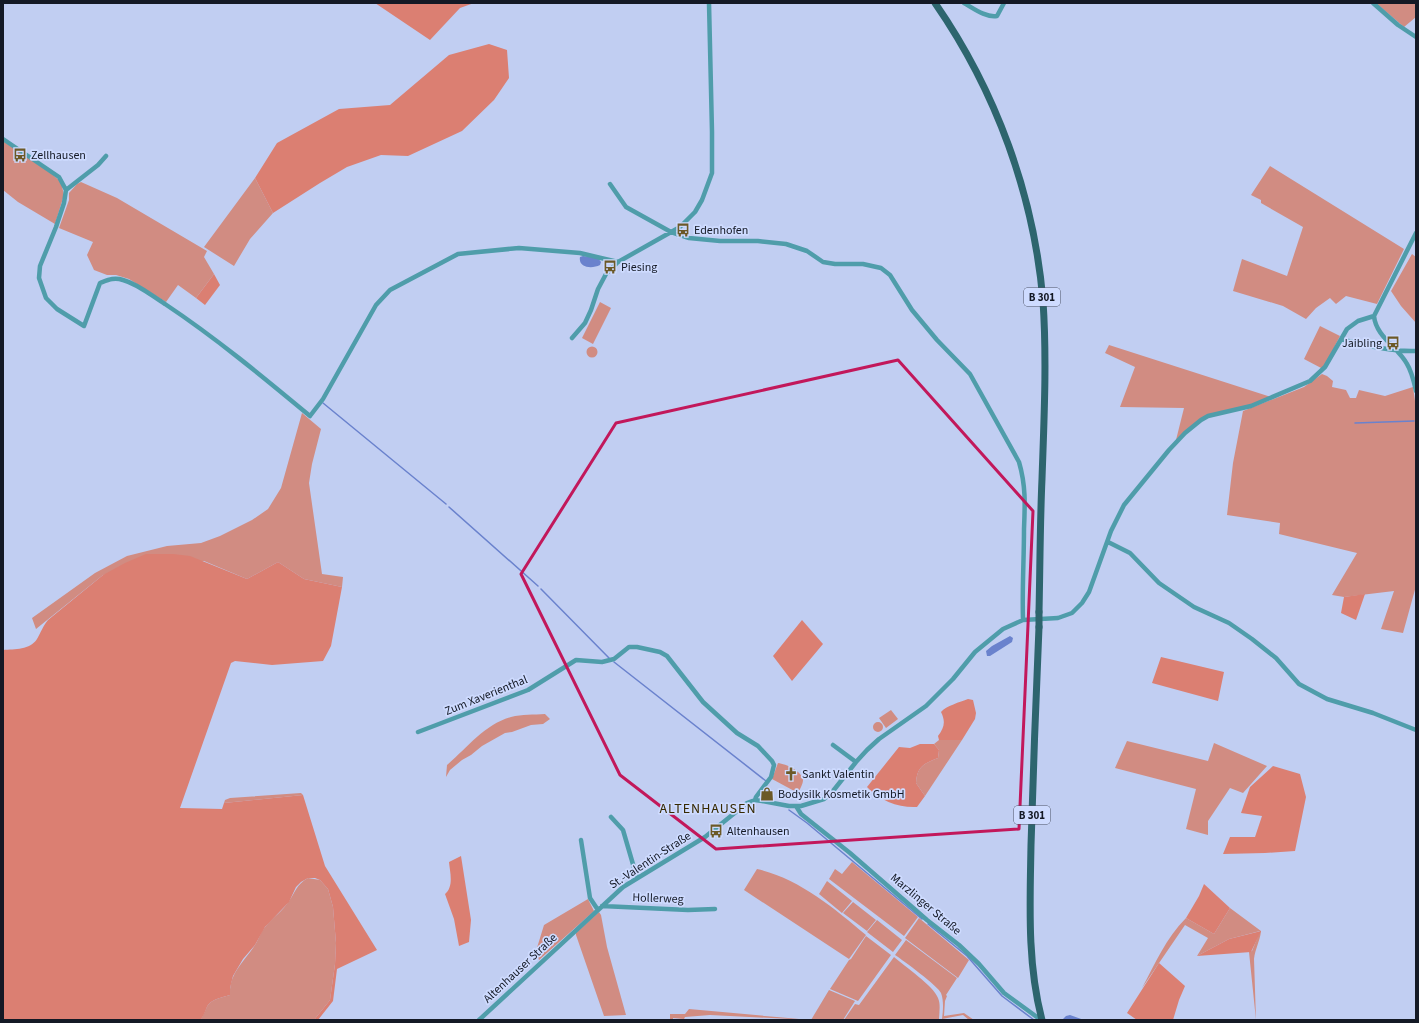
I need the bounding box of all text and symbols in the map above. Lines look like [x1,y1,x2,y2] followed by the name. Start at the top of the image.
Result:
[12,147,28,163] bus stop icon: Zellhausen
[31,147,86,164] place label: Zellhausen
[675,222,691,238] bus stop icon: Edenhofen
[694,222,748,239] place label: Edenhofen
[602,259,618,275] bus stop icon: Piesing
[621,259,657,276] place label: Piesing
[1024,288,1060,306] road number: B 301
[1342,335,1382,352] place label: Jaibling
[1385,335,1401,351] bus stop icon: Jaibling
[442,671,530,720] street label: Zum Xaverienthal
[783,766,799,782] church icon: Sankt Valentin
[802,766,874,783] place label: Sankt Valentin
[759,786,775,802] shop icon: Bodysilk Kosmetik GmbH
[778,786,905,803] place label: Bodysilk Kosmetik GmbH
[660,799,757,819] district label: ALTENHAUSEN
[1014,806,1050,824] road number: B 301
[708,823,724,839] bus stop icon: Altenhausen
[727,823,790,840] place label: Altenhausen
[606,828,695,893] street label: St.-Valentin-Straße
[887,870,965,939] street label: Marzlinger Straße
[632,889,684,908] street label: Hollerweg
[480,930,561,1007] street label: Altenhauser Straße

